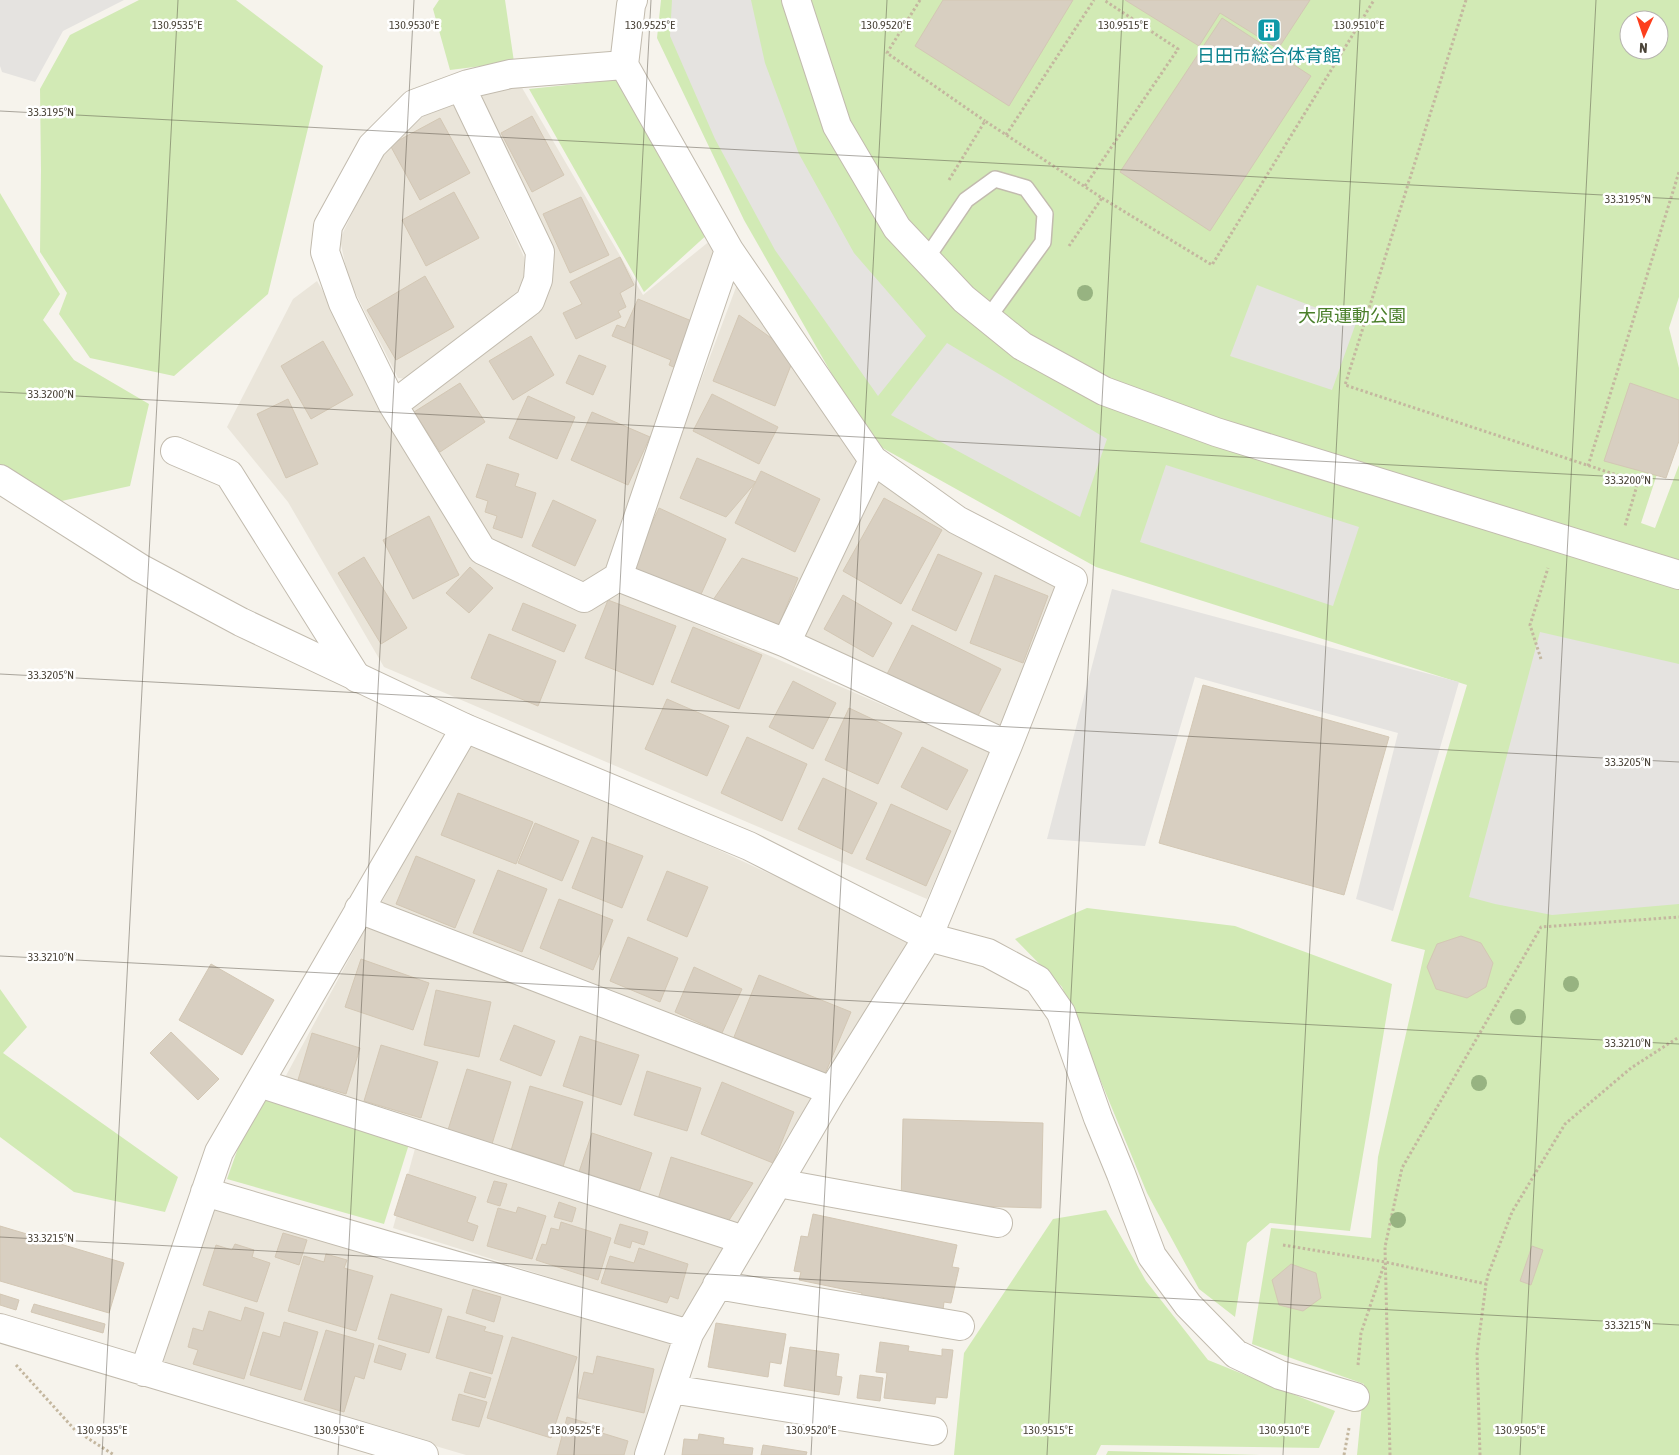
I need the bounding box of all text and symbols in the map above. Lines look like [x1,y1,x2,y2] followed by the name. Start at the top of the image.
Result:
[1619,10,1669,60] north arrow
[1256,17,1282,43] building icon: 日田市総合体育館
[152,18,202,32] text: 130.9535°E
[389,18,439,32] text: 130.9530°E
[625,18,675,32] text: 130.9525°E
[861,18,911,32] text: 130.9520°E
[1098,18,1148,32] text: 130.9515°E
[1334,18,1384,32] text: 130.9510°E
[1639,40,1648,56] text: N
[1197,45,1341,66] place label: 日田市総合体育館
[28,105,74,119] text: 33.3195°N
[1605,192,1651,206] text: 33.3195°N
[1298,305,1406,326] park label: 大原運動公園
[28,387,74,401] text: 33.3200°N
[1605,473,1651,487] text: 33.3200°N
[28,668,74,682] text: 33.3205°N
[1605,755,1651,769] text: 33.3205°N
[28,950,74,964] text: 33.3210°N
[1605,1036,1651,1050] text: 33.3210°N
[28,1231,74,1245] text: 33.3215°N
[1605,1318,1651,1332] text: 33.3215°N
[77,1423,127,1437] text: 130.9535°E
[314,1423,364,1437] text: 130.9530°E
[550,1423,600,1437] text: 130.9525°E
[786,1423,836,1437] text: 130.9520°E
[1023,1423,1073,1437] text: 130.9515°E
[1259,1423,1309,1437] text: 130.9510°E
[1495,1423,1545,1437] text: 130.9505°E

